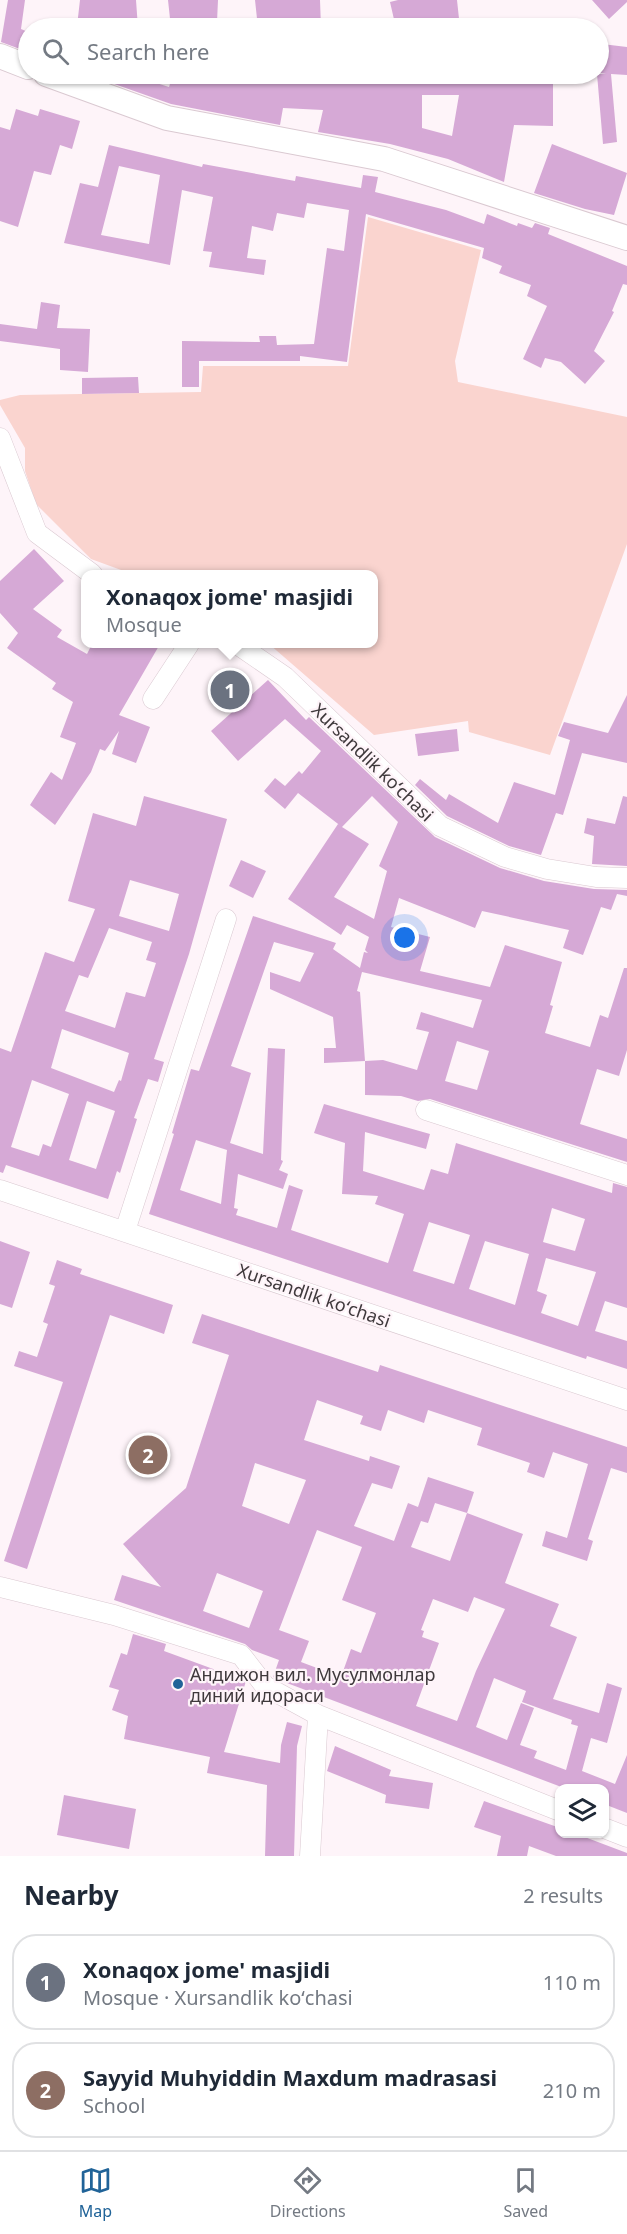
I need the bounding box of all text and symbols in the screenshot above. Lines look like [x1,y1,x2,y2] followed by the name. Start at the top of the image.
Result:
[18,18,609,84] search box
[39,35,72,68] icon: search
[87,36,209,66] text: Search here
[81,570,378,648] popup
[106,581,353,611] text: Xonaqox jome' masjidi
[106,611,182,638] text: Mosque
[210,668,250,712] pin: 1
[307,698,439,826] street label: Xursandlik koʻchasi
[390,923,419,952] your location
[234,1258,394,1332] street label: Xursandlik koʻchasi
[128,1432,168,1478] pin: 2
[190,1662,436,1707] place label: Андижон вил. Мусулмонлар диний идораси
[171,1677,185,1691] marker: Андижон вил. Мусулмонлар диний идораси
[555,1784,609,1838] map controls
[555,1784,609,1838] button: layers
[24,1877,119,1913] text: Nearby
[523,1882,603,1909] text: 2 results
[83,1954,330,1984] text: Xonaqox jome' masjidi
[40,1969,51,1996] text: 1
[543,1969,601,1996] text: 110 m
[83,1984,353,2011] text: Mosque · Xursandlik koʻchasi
[83,2062,497,2092] text: Sayyid Muhyiddin Maxdum madrasasi
[40,2077,51,2104] text: 2
[543,2077,601,2104] text: 210 m
[83,2092,145,2119] text: School
[79,2164,112,2222] tab: Map
[270,2164,346,2222] tab: Directions
[503,2164,548,2222] tab: Saved

